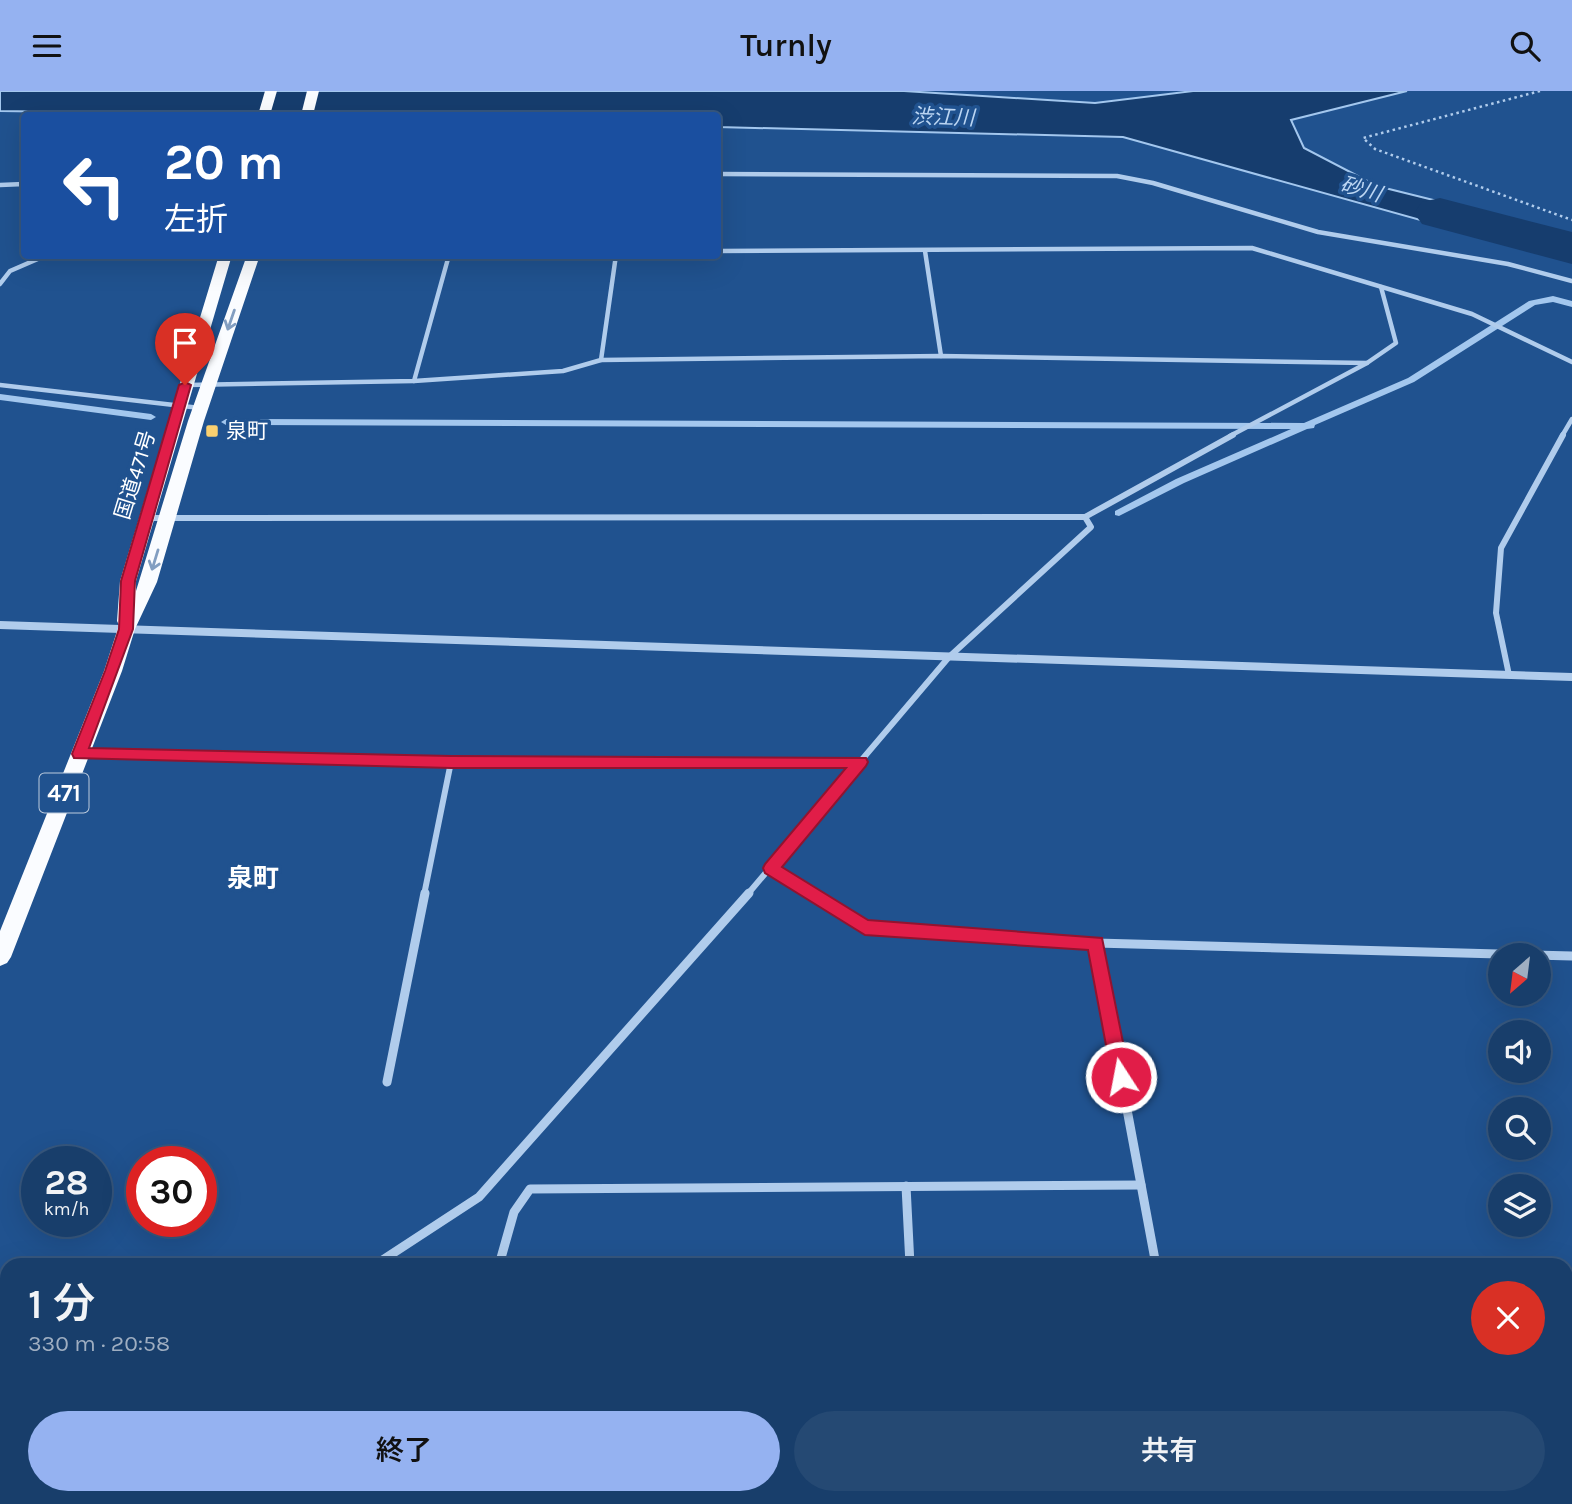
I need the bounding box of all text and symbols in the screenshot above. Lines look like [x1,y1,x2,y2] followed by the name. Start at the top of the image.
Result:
[28,27,66,65] icon: menu
[740,27,832,64] text: Turnly
[1506,27,1544,65] icon: search
[911,104,977,130] water label: 渋江川
[164,134,284,191] text: 20 m
[49,140,140,231] icon: left
[1338,172,1386,207] water label: 砂川
[164,201,228,238] text: 左折
[224,308,236,330] one-way arrow
[155,313,215,385] pin
[166,324,204,362] icon: arrive
[226,419,268,443] place label: 泉町
[204,423,220,439] marker: 泉町
[110,428,160,522] street label: 国道471号
[148,549,161,571] one-way arrow
[40,773,88,813] road number: 471
[227,863,279,894] district label: 泉町
[1488,943,1550,1006] north arrow
[1488,943,1551,1237] map controls
[1488,1020,1551,1083] button: sound
[1084,1040,1158,1114] position arrow
[1488,1097,1551,1160] button: search
[126,1146,217,1237] speed limit sign: 30
[45,1162,88,1203] text: 28
[1488,1174,1551,1237] button: layers
[44,1198,89,1220] text: km/h
[28,1279,95,1329] text: 1 分
[1471,1281,1545,1355] button: close
[28,1330,170,1357] text: 330 m · 20:58
[28,1411,780,1491] button: 終了
[794,1411,1545,1491] button: 共有

